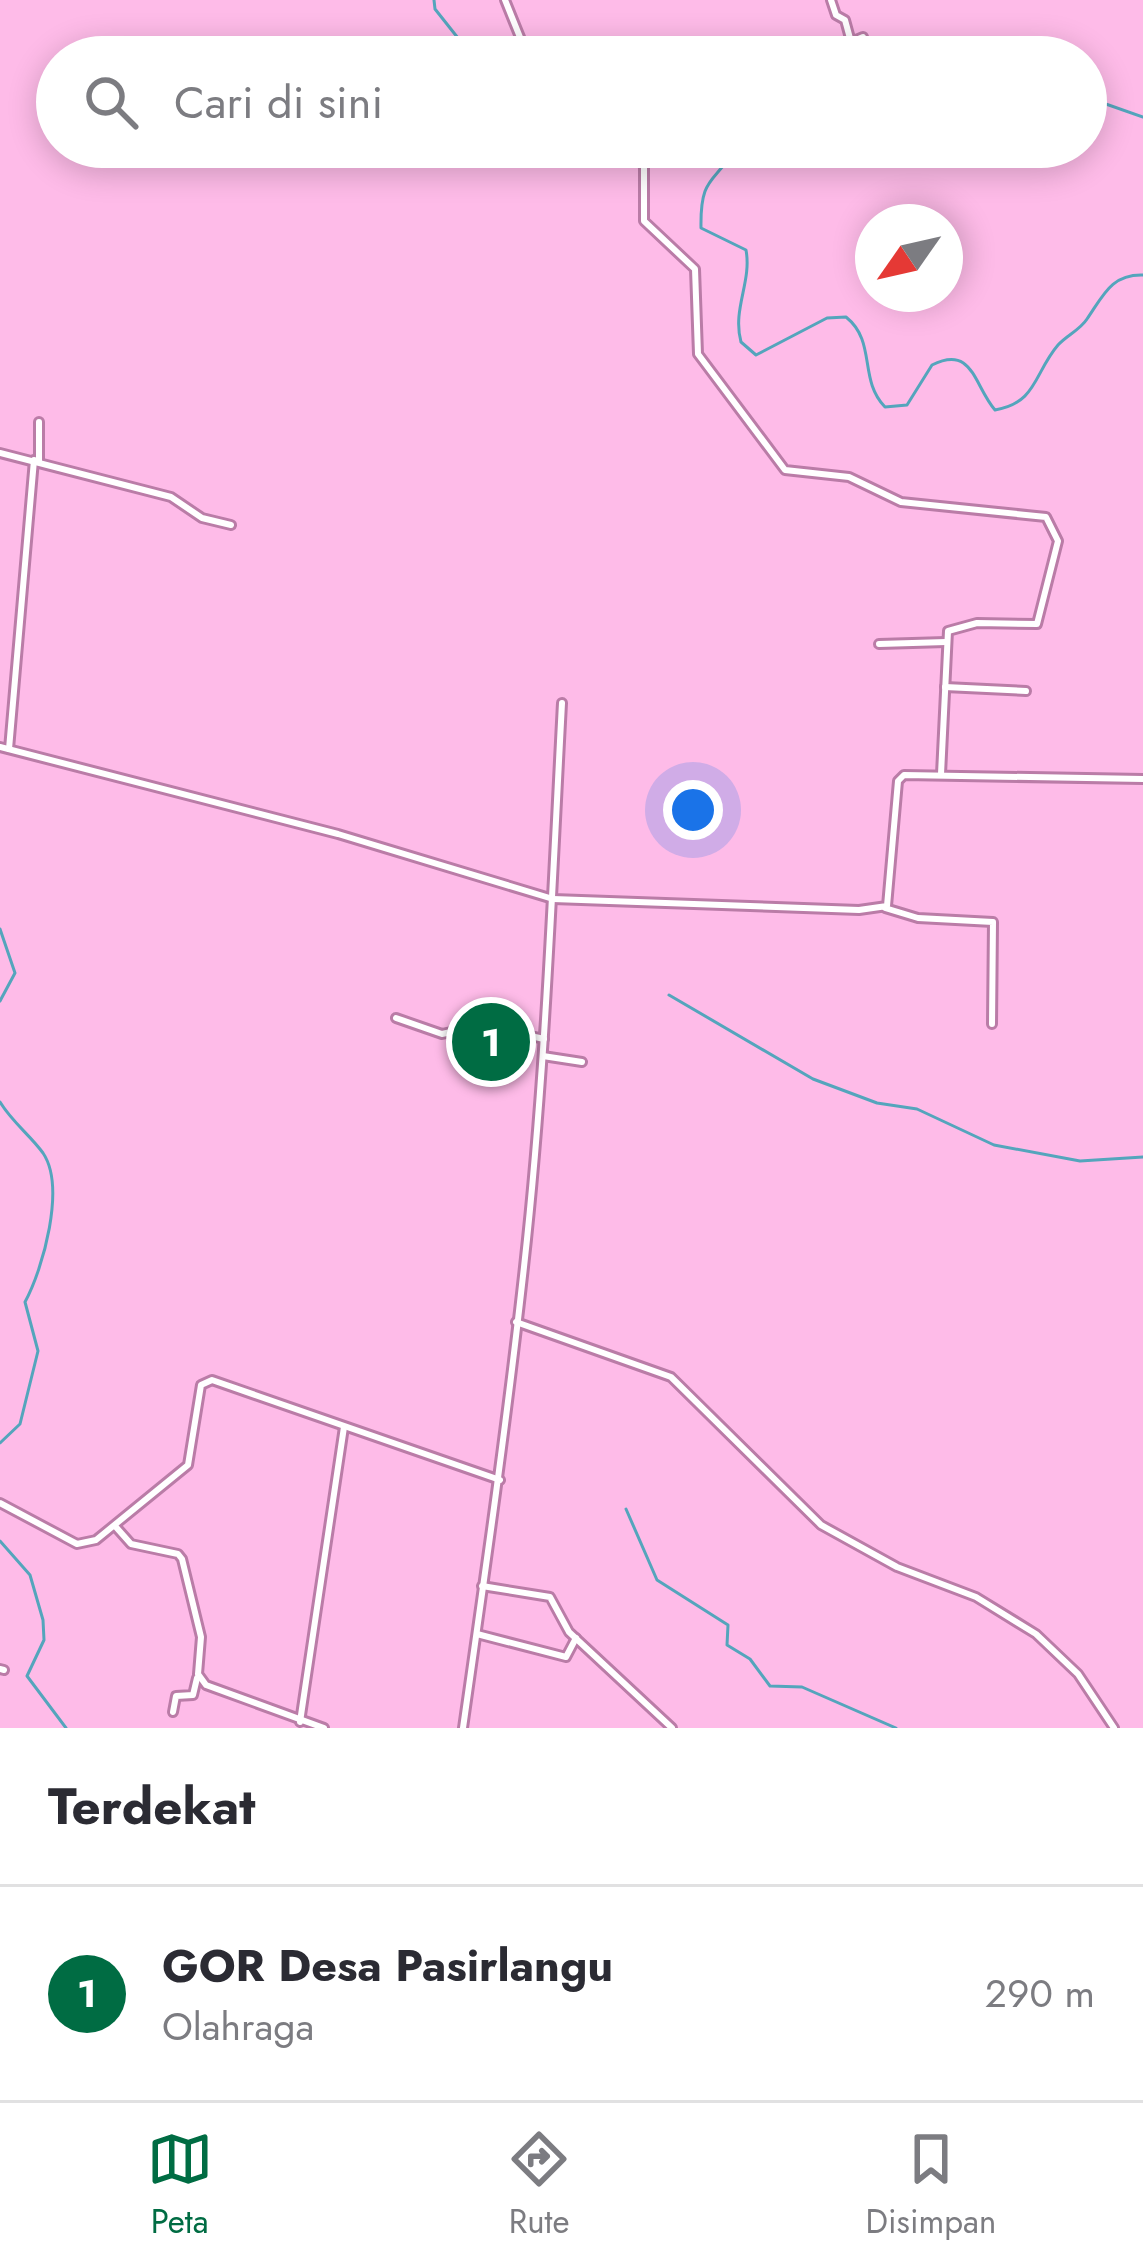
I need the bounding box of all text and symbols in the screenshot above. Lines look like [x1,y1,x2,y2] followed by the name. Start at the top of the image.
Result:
[36,36,1107,168] search box
[78,69,144,135] icon: search
[174,70,383,135] text: Cari di sini
[855,204,963,312] north arrow
[663,780,723,840] your location
[452,997,530,1087] pin: 1
[48,1769,256,1843] text: Terdekat
[162,1933,613,1998] text: GOR Desa Pasirlangu
[77,1965,97,2022] text: 1
[985,1965,1095,2022] text: 290 m
[162,1998,314,2055] text: Olahraga
[147,2126,213,2245] tab: Peta
[506,2126,572,2245] tab: Rute
[866,2126,996,2245] tab: Disimpan

